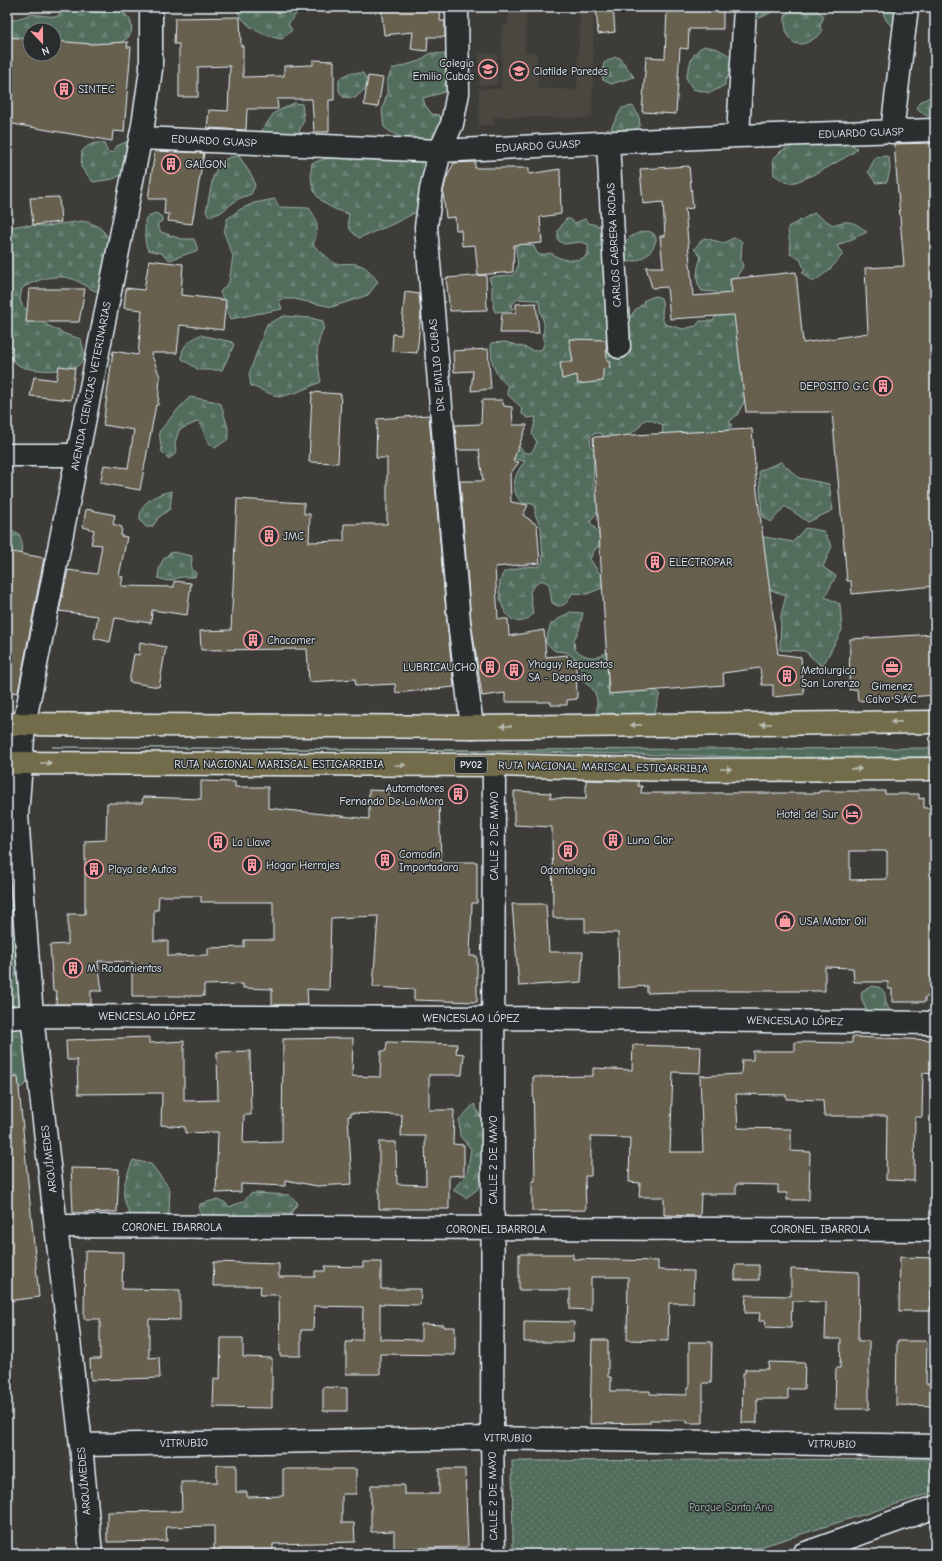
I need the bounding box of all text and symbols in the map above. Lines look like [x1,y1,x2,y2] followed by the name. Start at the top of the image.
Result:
[22,22,62,62] north arrow
[40,43,51,58] text: N
[413,57,474,83] place label: Colegio Emilio Cubas
[477,58,499,80] school or university icon: Colegio Emilio Cubas
[508,60,530,82] school or university icon: Clotilde Paredes
[533,65,608,78] place label: Clotilde Paredes
[53,78,75,100] building icon: SINTEC
[78,83,115,96] place label: SINTEC
[818,125,904,141] street label: EDUARDO GUASP
[171,132,257,150] street label: EDUARDO GUASP
[495,137,581,155] street label: EDUARDO GUASP
[160,153,182,175] building icon: GALGON
[185,158,227,171] place label: GALGON
[604,183,624,307] street label: CARLOS CABRERA RODAS
[68,300,114,472] street label: AVENIDA CIENCIAS VETERINARIAS
[426,318,448,412] street label: DR. EMILIO CUBAS
[872,375,894,397] building icon: DEPOSITO G.C
[800,380,869,393] place label: DEPOSITO G.C
[258,525,280,547] building icon: JMC
[283,530,304,543] place label: JMC
[644,551,666,573] building icon: ELECTROPAR
[669,556,733,569] place label: ELECTROPAR
[242,629,264,651] building icon: Chacomer
[267,634,316,647] place label: Chacomer
[479,656,501,678] building icon: LUBRICAUCHO
[881,656,903,678] office icon: Gimenez Calvo S.A.C.
[528,658,613,684] place label: Yhaguy Repuestos SA - Deposito
[503,659,525,681] building icon: Yhaguy Repuestos SA - Deposito
[403,661,476,674] place label: LUBRICAUCHO
[801,664,860,690] place label: Metalurgica San Lorenzo
[776,665,798,687] building icon: Metalurgica San Lorenzo
[866,680,919,706] place label: Gimenez Calvo S.A.C.
[889,719,902,725] one-way arrow
[759,721,772,727] one-way arrow
[630,722,642,729] one-way arrow
[499,723,512,729] one-way arrow
[455,757,487,773] road number: PY02
[174,758,384,771] street label: RUTA NACIONAL MARISCAL ESTIGARRIBIA
[498,759,709,775] street label: RUTA NACIONAL MARISCAL ESTIGARRIBIA
[40,760,53,766] one-way arrow
[394,762,407,768] one-way arrow
[720,766,733,772] one-way arrow
[850,766,863,772] one-way arrow
[340,782,444,808] place label: Automotores Fernando De La Mora
[447,783,469,805] building icon: Automotores Fernando De La Mora
[488,791,501,881] street label: CALLE 2 DE MAYO
[841,803,863,825] hotel icon: Hotel del Sur
[776,808,839,821] place label: Hotel del Sur
[602,829,624,851] building icon: Luna Clor
[207,831,229,853] building icon: La Llave
[627,834,673,847] place label: Luna Clor
[232,836,271,849] place label: La Llave
[557,840,579,862] building icon: Odontología
[399,848,458,874] place label: Comodín Importadora
[374,849,396,871] building icon: Comodín Importadora
[241,854,263,876] building icon: Hogar Herrajes
[83,858,105,880] building icon: Playa de Autos
[266,859,340,872] place label: Hogar Herrajes
[108,863,177,876] place label: Playa de Autos
[540,864,596,877] place label: Odontología
[774,910,796,932] shop icon: USA Motor Oil
[799,915,866,928] place label: USA Motor Oil
[62,957,84,979] building icon: M. Rodamientos
[87,962,162,975] place label: M. Rodamientos
[99,1009,196,1023] street label: WENCESLAO LÓPEZ
[423,1011,520,1025] street label: WENCESLAO LÓPEZ
[746,1013,844,1028] street label: WENCESLAO LÓPEZ
[487,1115,500,1205] street label: CALLE 2 DE MAYO
[37,1124,60,1194] street label: ARQUÍMEDES
[122,1221,223,1234] street label: CORONEL IBARROLA
[446,1223,547,1236] street label: CORONEL IBARROLA
[770,1223,871,1236] street label: CORONEL IBARROLA
[484,1431,532,1445] street label: VITRUBIO
[160,1436,208,1450] street label: VITRUBIO
[808,1437,856,1451] street label: VITRUBIO
[74,1447,93,1516] street label: ARQUÍMEDES
[486,1451,500,1541] street label: CALLE 2 DE MAYO
[689,1501,773,1514] park label: Parque Santa Ana

